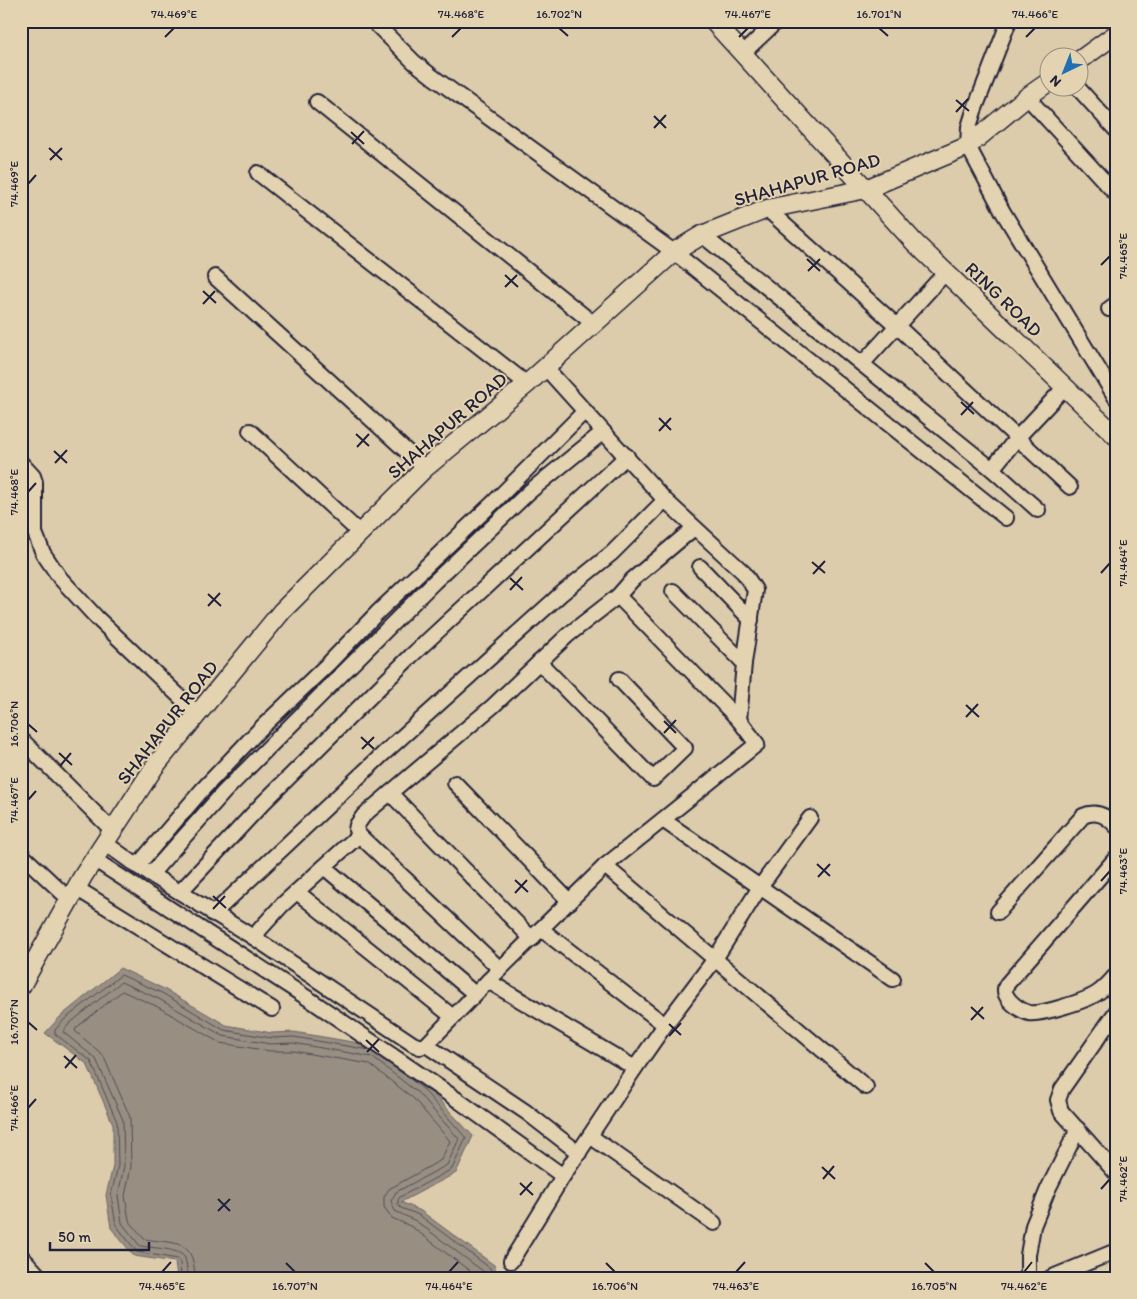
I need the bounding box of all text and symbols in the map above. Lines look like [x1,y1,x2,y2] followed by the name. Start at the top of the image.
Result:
[151,7,197,21] text: 74.469°E
[438,7,485,21] text: 74.468°E
[536,7,582,21] text: 16.702°N
[725,7,771,21] text: 74.467°E
[856,7,902,21] text: 16.701°N
[1012,7,1058,21] text: 74.466°E
[1040,48,1090,98] north arrow
[1046,72,1065,91] text: N
[731,148,883,211] street label: SHAHAPUR ROAD
[7,161,21,207] text: 74.469°E
[1116,233,1130,279] text: 74.465°E
[960,257,1047,342] street label: RING ROAD
[383,367,512,484] street label: SHAHAPUR ROAD
[7,468,21,515] text: 74.468°E
[1116,539,1130,587] text: 74.464°E
[112,656,223,789] street label: SHAHAPUR ROAD
[7,701,21,747] text: 16.706°N
[7,777,21,823] text: 74.467°E
[1116,847,1130,894] text: 74.463°E
[7,999,21,1045] text: 16.707°N
[7,1085,21,1131] text: 74.466°E
[1116,1156,1130,1202] text: 74.462°E
[50,1219,149,1251] scale bar
[58,1228,91,1246] text: 50 m
[139,1279,185,1293] text: 74.465°E
[272,1279,318,1293] text: 16.707°N
[425,1279,473,1293] text: 74.464°E
[592,1279,638,1293] text: 16.706°N
[713,1279,760,1293] text: 74.463°E
[911,1279,957,1293] text: 16.705°N
[1001,1279,1047,1293] text: 74.462°E

